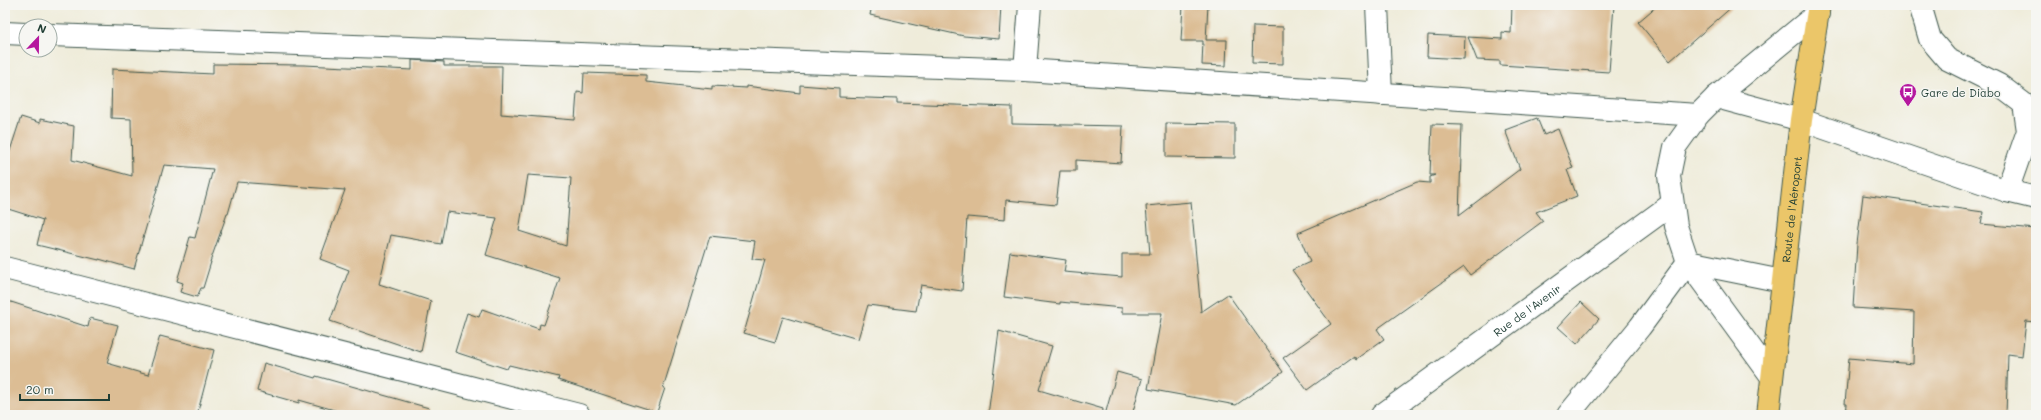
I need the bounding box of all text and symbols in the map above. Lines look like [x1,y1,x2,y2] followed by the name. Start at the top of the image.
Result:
[18,18,58,58] north arrow
[35,20,49,37] text: N
[1898,82,1918,107] bus stop icon: Gare de Diabo
[1921,85,2001,100] place label: Gare de Diabo
[1778,155,1804,263] street label: Route de l'Aéroport
[1490,280,1564,339] street label: Rue de l'Avenir
[20,376,109,402] scale bar
[26,381,54,397] text: 20 m

